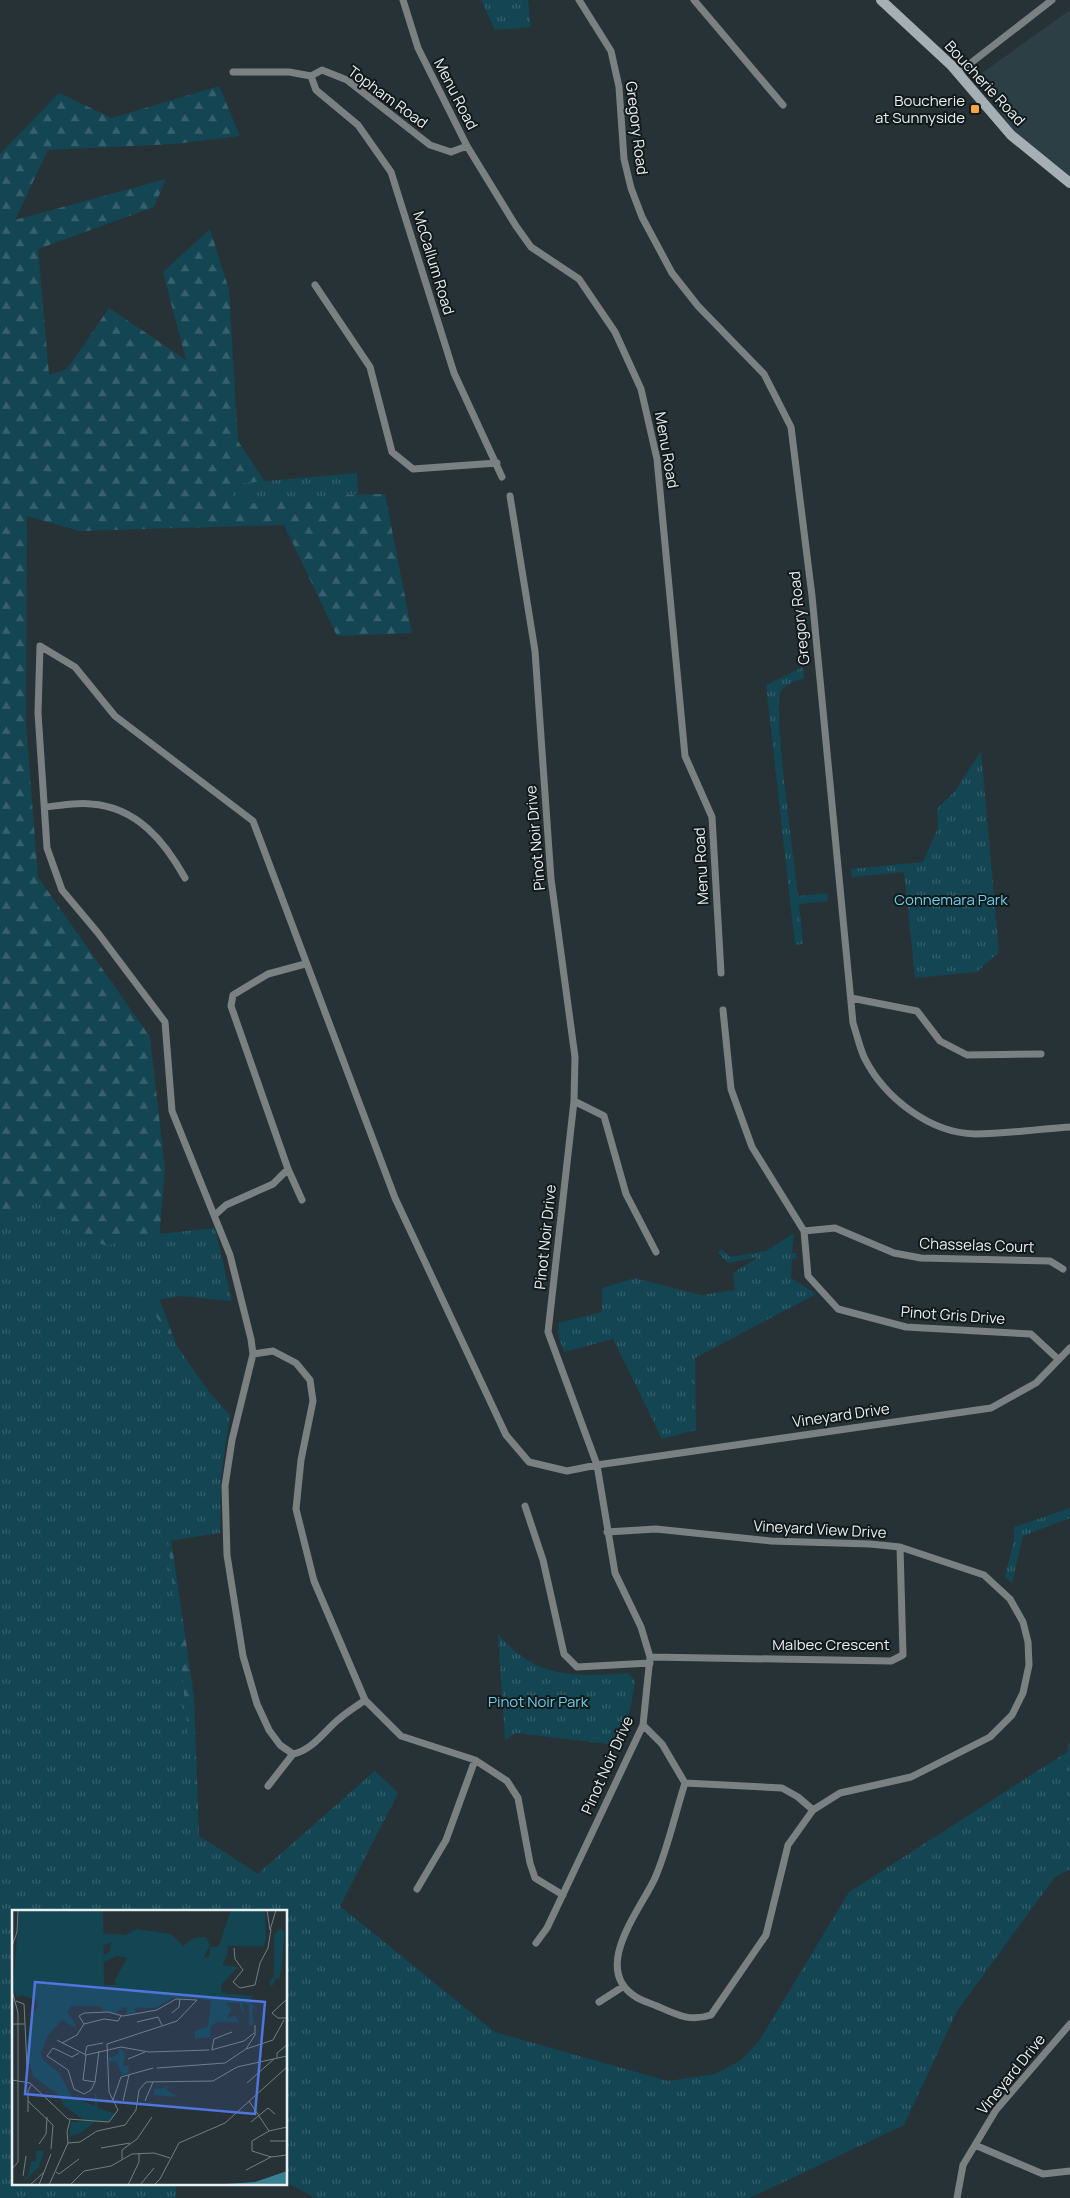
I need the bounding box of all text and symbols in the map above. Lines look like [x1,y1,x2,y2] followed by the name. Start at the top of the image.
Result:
[940,36,1030,130] street label: Boucherie Road
[429,55,483,133] street label: Menu Road
[344,61,432,133] street label: Topham Road
[621,80,653,176] street label: Gregory Road
[875,90,965,128] place label: Boucherie at Sunnyside
[969,103,981,115] marker: Boucherie at Sunnyside
[408,209,460,317] street label: McCallum Road
[650,410,684,490] street label: Menu Road
[784,570,814,666] street label: Gregory Road
[520,784,550,891] street label: Pinot Noir Drive
[688,827,714,905] street label: Menu Road
[894,889,1008,910] park label: Connemara Park
[529,1183,561,1291] street label: Pinot Noir Drive
[919,1232,1035,1258] street label: Chasselas Court
[900,1301,1006,1329] street label: Pinot Gris Drive
[791,1398,891,1432] street label: Vineyard Drive
[753,1515,887,1543] street label: Vineyard View Drive
[772,1634,890,1655] street label: Malbec Crescent
[488,1691,589,1712] park label: Pinot Noir Park
[576,1712,638,1817] street label: Pinot Noir Drive
[12,1910,288,2186] inset map
[972,2029,1050,2119] street label: Vineyard Drive

